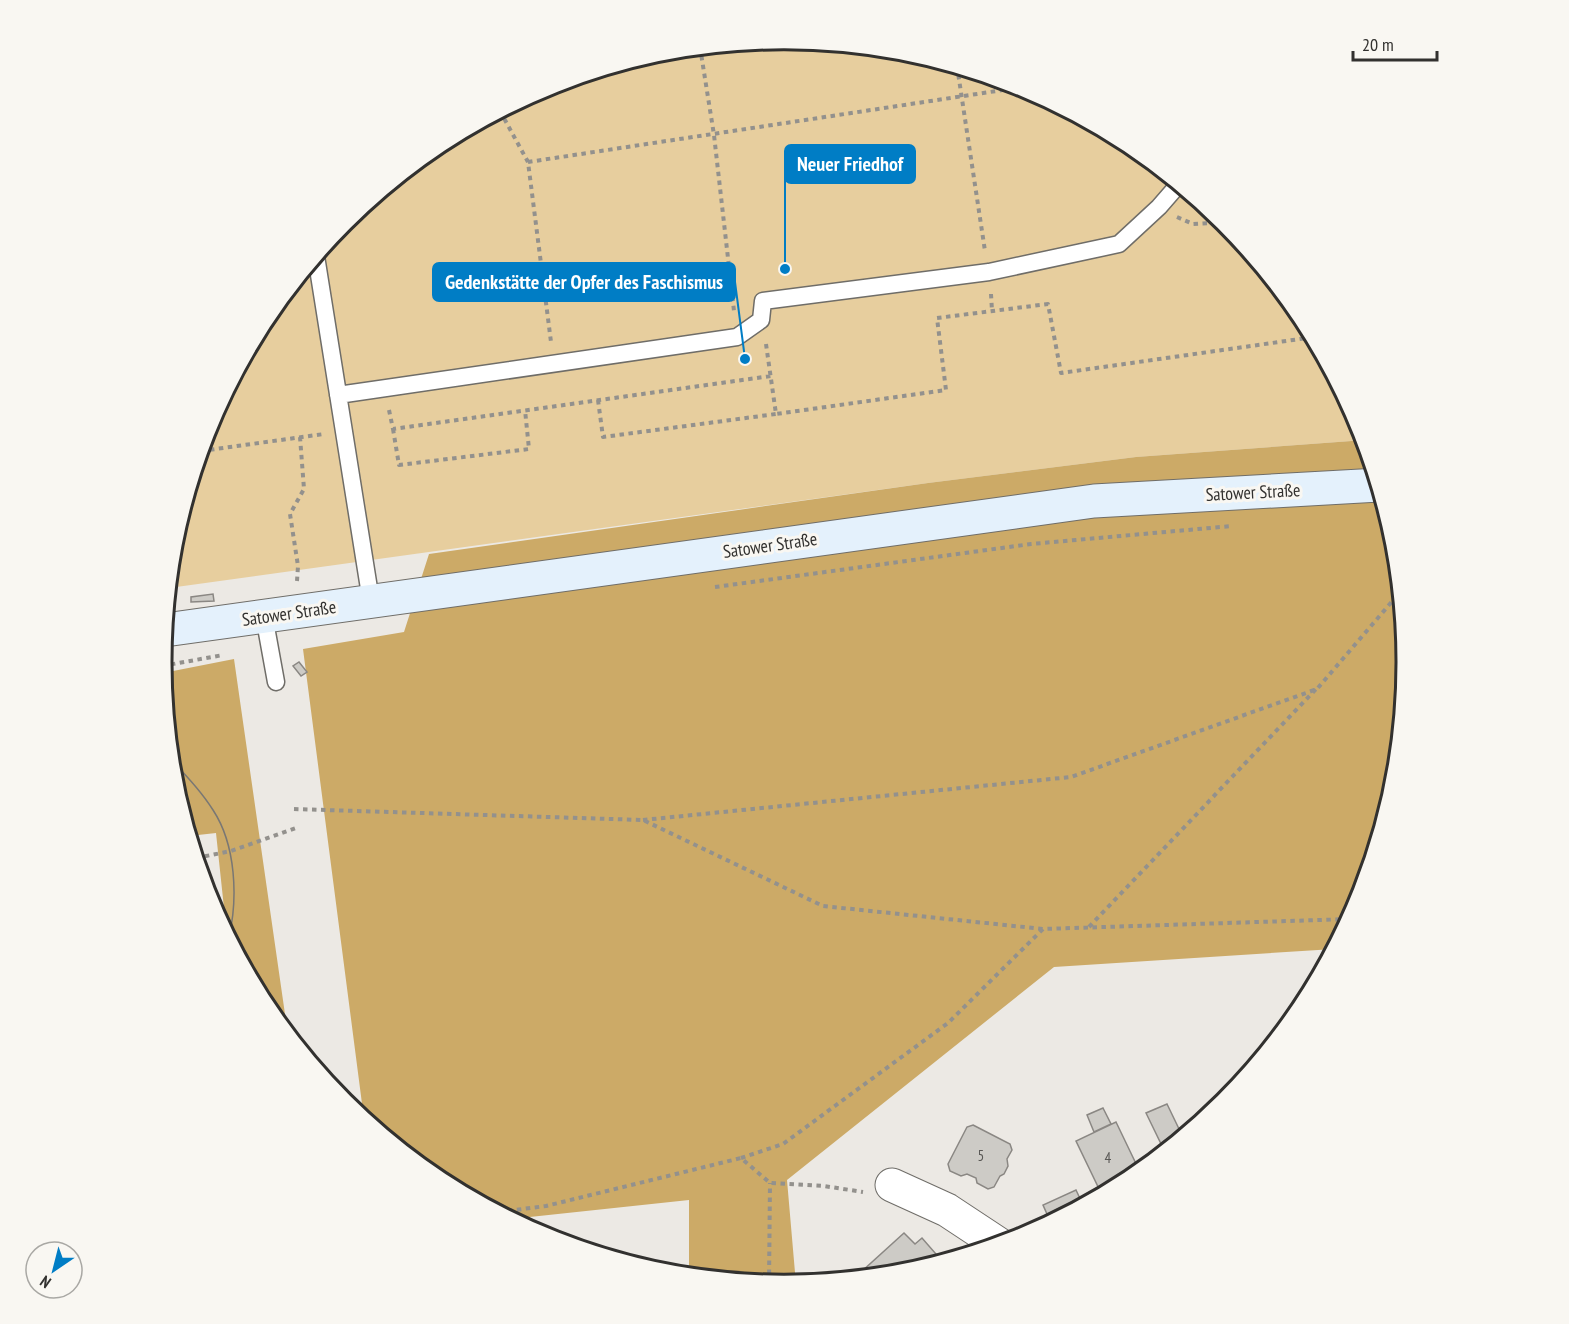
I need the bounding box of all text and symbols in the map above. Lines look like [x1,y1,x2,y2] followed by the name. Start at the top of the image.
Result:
[1353,24,1437,62] scale bar
[1362,33,1394,56] text: 20 m
[785,145,915,183] callout: Neuer Friedhof
[797,151,905,177] text: Neuer Friedhof
[433,263,735,301] callout: Gedenkstätte der Opfer des Faschismus
[445,269,723,295] text: Gedenkstätte der Opfer des Faschismus
[1205,478,1301,506] street label: Satower Straße
[721,527,819,563] street label: Satower Straße
[240,595,338,631] street label: Satower Straße
[978,1146,984,1165] house number: 5
[1105,1148,1112,1167] house number: 4
[24,1240,84,1300] north arrow
[36,1272,55,1293] text: N

